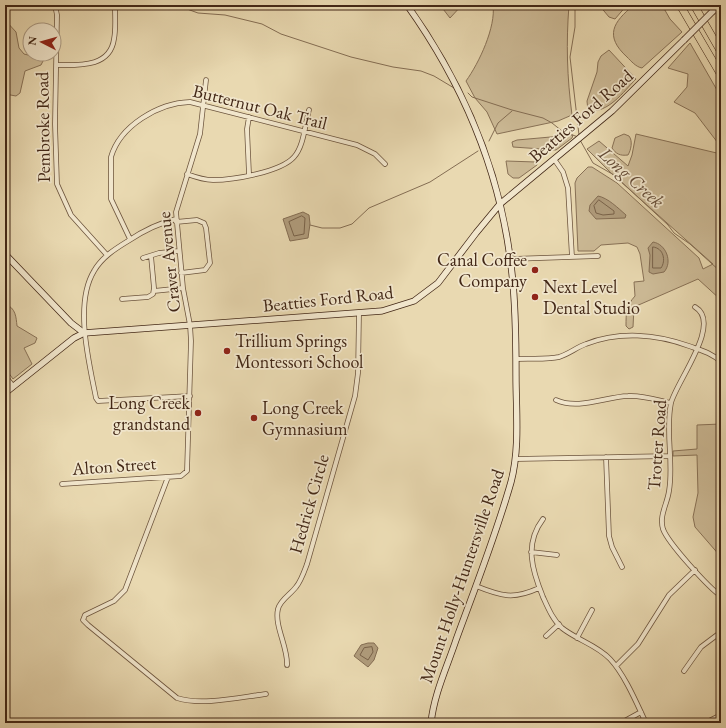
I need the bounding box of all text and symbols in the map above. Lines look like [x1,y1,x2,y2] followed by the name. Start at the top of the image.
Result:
[22,22,62,62] north arrow
[25,36,39,46] text: N
[524,63,638,167] street label: Beatties Ford Road
[30,71,55,183] street label: Pembroke Road
[190,79,330,134] street label: Butternut Oak Trail
[593,141,670,214] water label: Long Creek
[152,210,185,314] street label: Craver Avenue
[437,248,527,292] place label: Canal Coffee Company
[530,265,540,275] marker: Canal Coffee Company
[543,275,640,319] place label: Next Level Dental Studio
[262,280,395,317] street label: Beatties Ford Road
[530,292,540,302] marker: Next Level Dental Studio
[235,329,363,373] place label: Trillium Springs Montessori School
[222,346,232,356] marker: Trillium Springs Montessori School
[109,391,191,435] place label: Long Creek grandstand
[262,396,347,440] place label: Long Creek Gymnasium
[642,398,671,491] street label: Trotter Road
[193,408,203,418] marker: Long Creek grandstand
[249,413,259,423] marker: Long Creek Gymnasium
[70,451,157,480] street label: Alton Street
[283,452,334,556] street label: Hedrick Circle
[414,465,509,686] street label: Mount Holly-Huntersville Road

